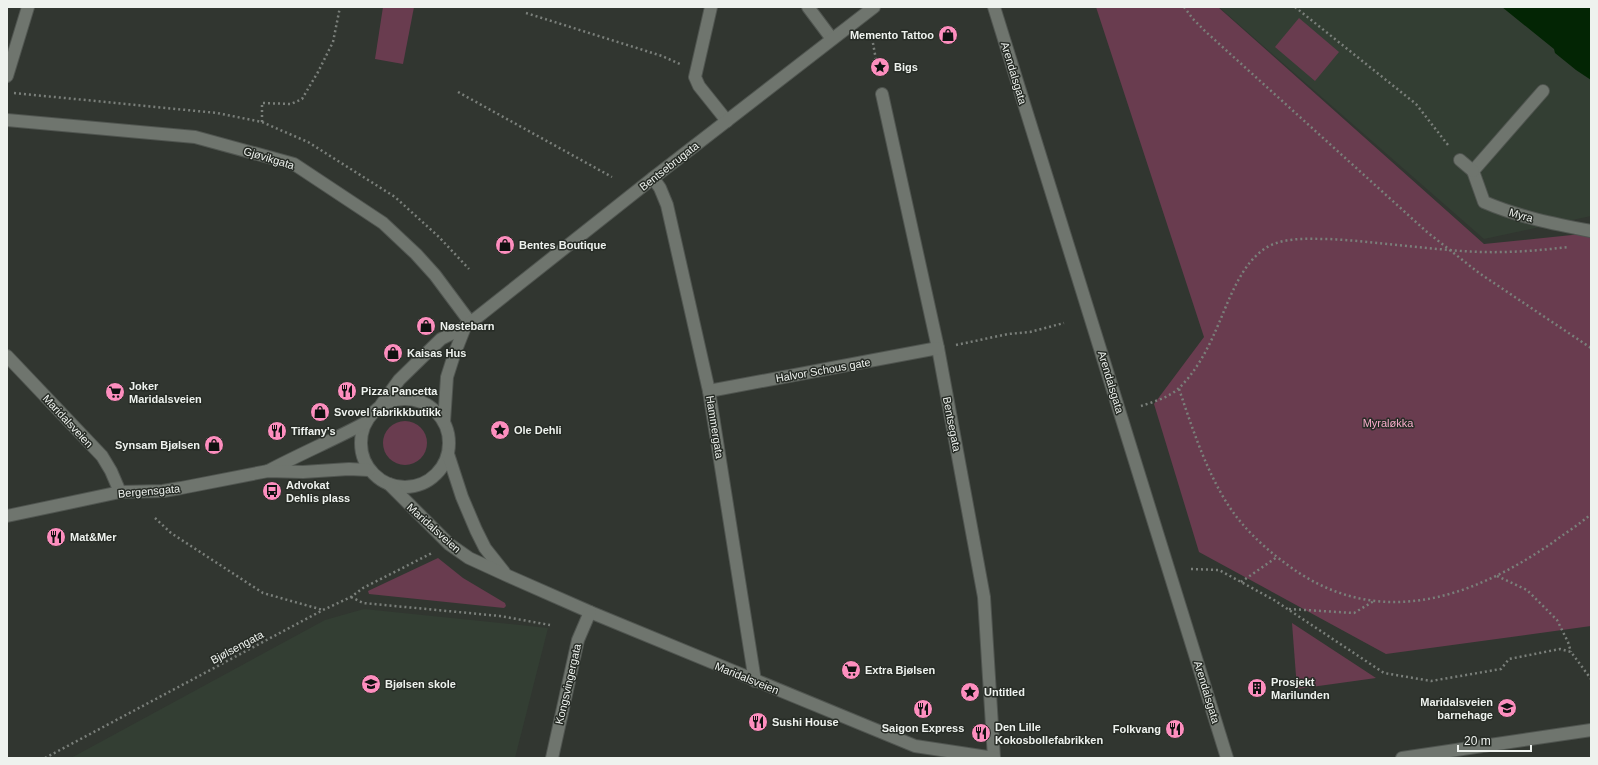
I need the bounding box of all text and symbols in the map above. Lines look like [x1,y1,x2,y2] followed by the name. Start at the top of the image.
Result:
[937,24,959,46] shop icon: Memento Tattoo
[850,29,934,41] place label: Memento Tattoo
[999,40,1029,107] street label: Arendalsgata
[869,56,891,78] place icon: Bigs
[894,61,918,73] place label: Bigs
[637,139,702,193] street label: Bentsebrugata
[242,145,297,172] street label: Gjøvikgata
[1508,206,1535,224] street label: Myra
[494,234,516,256] shop icon: Bentes Boutique
[519,239,606,251] place label: Bentes Boutique
[415,315,437,337] shop icon: Nøstebarn
[440,320,495,332] place label: Nøstebarn
[382,342,404,364] shop icon: Kaisas Hus
[407,347,466,359] place label: Kaisas Hus
[1096,349,1126,416] street label: Arendalsgata
[775,356,871,384] street label: Halvor Schous gate
[129,380,202,405] place label: Joker Maridalsveien
[336,380,358,402] restaurant icon: Pizza Pancetta
[104,381,126,403] supermarket icon: Joker Maridalsveien
[361,385,438,397] place label: Pizza Pancetta
[40,392,96,450] street label: Maridalsveien
[704,395,726,460] street label: Hammergata
[941,396,963,453] street label: Bentsegata
[309,401,331,423] shop icon: Svovel fabrikkbutikk
[334,406,442,418] place label: Svovel fabrikkbutikk
[1363,417,1414,429] park label: Myraløkka
[489,419,511,441] place icon: Ole Dehli
[266,420,288,442] restaurant icon: Tiffany’s
[514,424,562,436] place label: Ole Dehli
[291,425,336,437] place label: Tiffany’s
[203,434,225,456] shop icon: Synsam Bjølsen
[115,439,200,451] place label: Synsam Bjølsen
[286,479,350,504] place label: Advokat Dehlis plass
[261,480,283,502] bus stop icon: Advokat Dehlis plass
[117,482,181,500] street label: Bergensgata
[405,501,463,555] street label: Maridalsveien
[45,526,67,548] restaurant icon: Mat&Mer
[70,531,117,543] place label: Mat&Mer
[209,628,266,666] street label: Bjølsengata
[553,642,583,726] street label: Kongsvingergata
[840,659,862,681] supermarket icon: Extra Bjølsen
[1192,659,1222,726] street label: Arendalsgata
[713,660,781,696] street label: Maridalsveien
[865,664,936,676] place label: Extra Bjølsen
[360,673,382,695] school or university icon: Bjølsen skole
[1271,676,1330,701] place label: Prosjekt Marilunden
[1246,677,1268,699] building icon: Prosjekt Marilunden
[385,678,456,690] place label: Bjølsen skole
[959,681,981,703] place icon: Untitled
[984,686,1025,698] place label: Untitled
[1420,696,1493,721] place label: Maridalsveien barnehage
[1496,697,1518,719] school or university icon: Maridalsveien barnehage
[912,698,934,720] restaurant icon: Saigon Express
[747,711,769,733] restaurant icon: Sushi House
[772,716,839,728] place label: Sushi House
[1164,718,1186,740] restaurant icon: Folkvang
[995,721,1103,746] place label: Den Lille Kokosbollefabrikken
[882,722,964,734] place label: Saigon Express
[970,722,992,744] restaurant icon: Den Lille Kokosbollefabrikken
[1113,723,1161,735] place label: Folkvang
[1458,727,1531,753] scale bar
[1464,734,1491,748] text: 20 m

